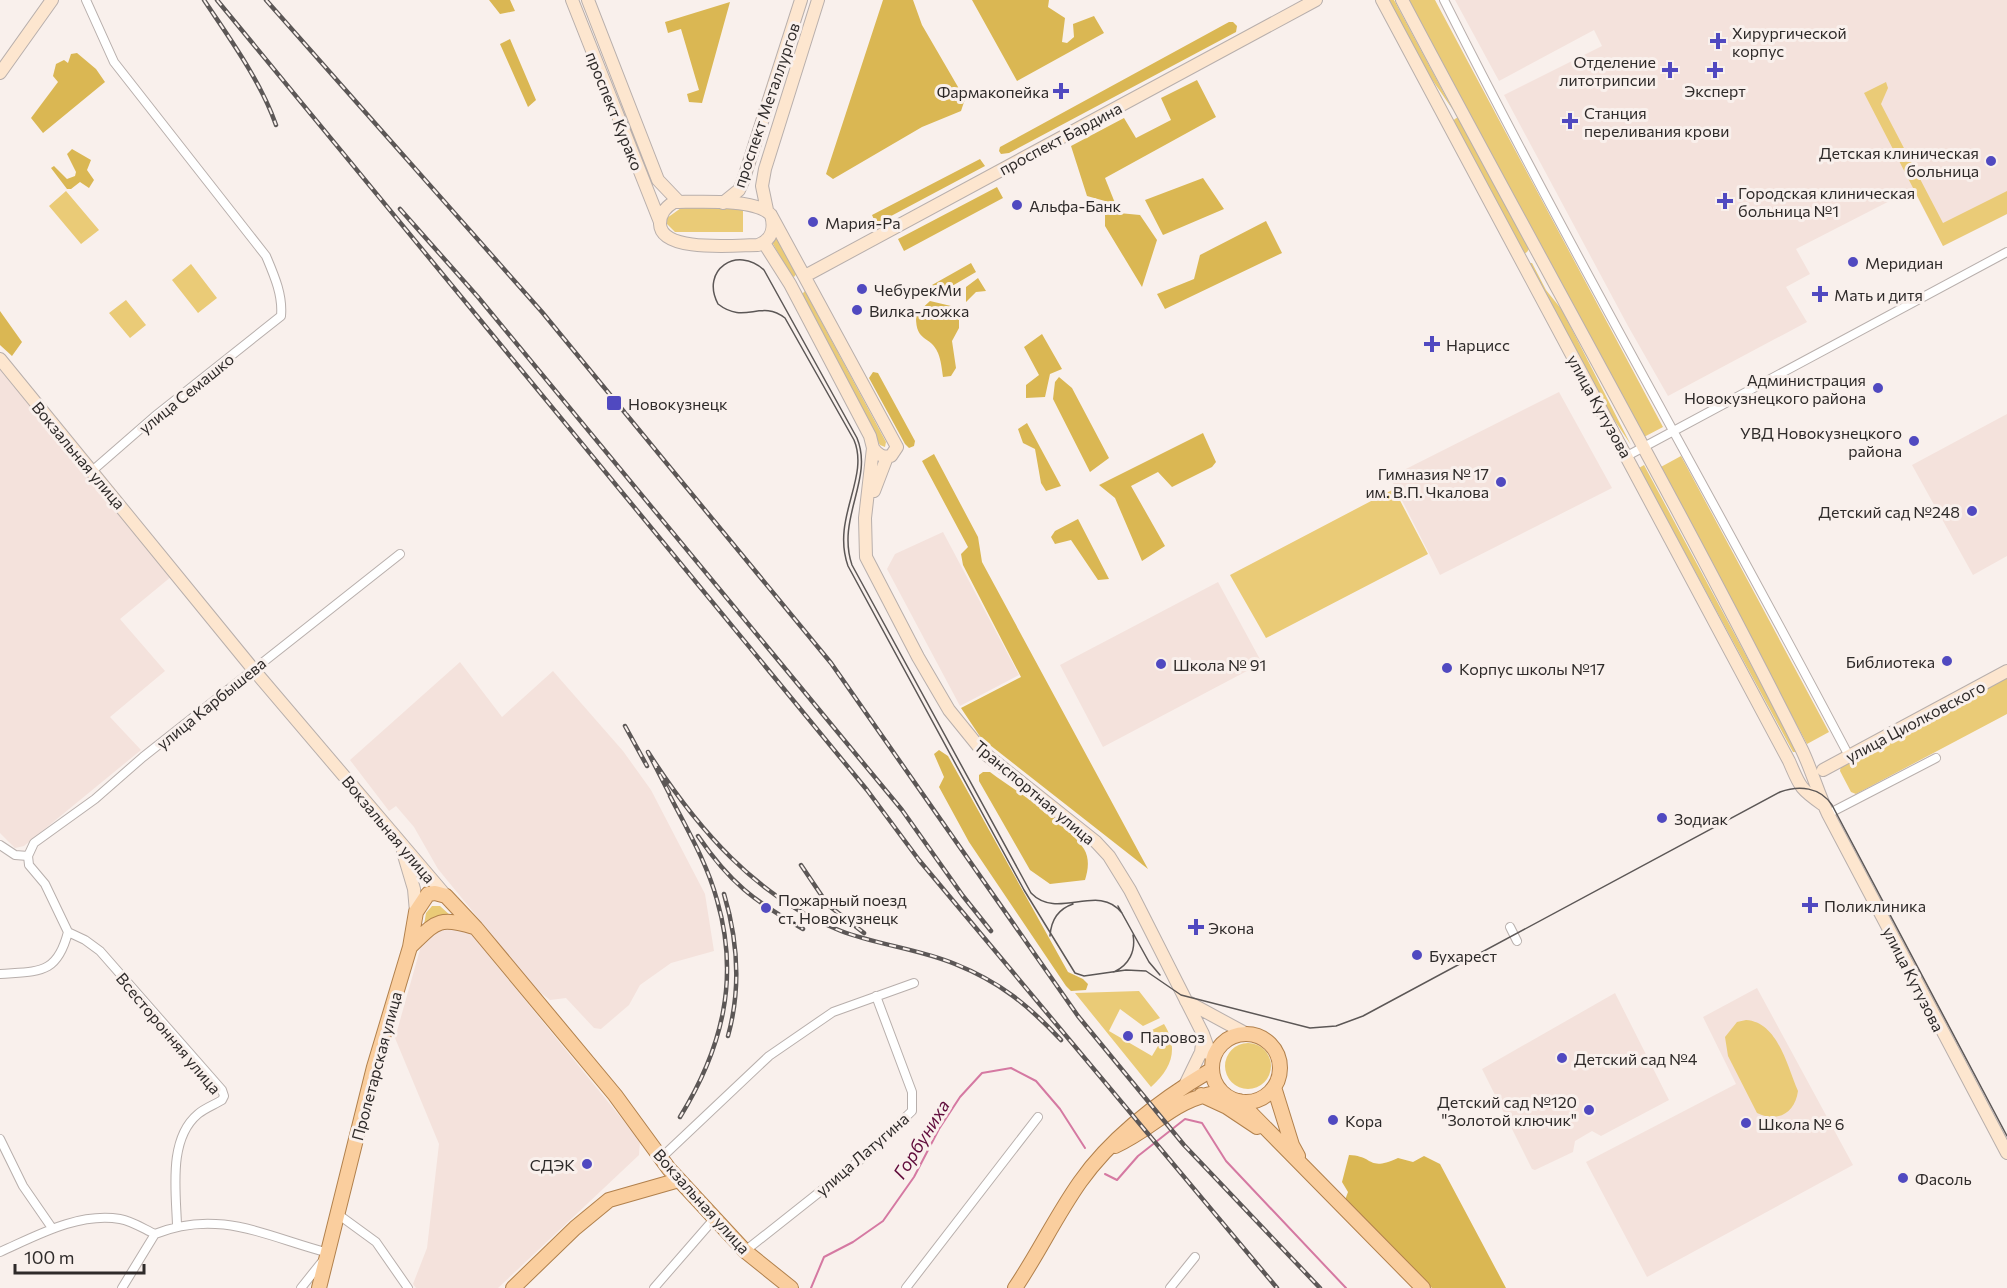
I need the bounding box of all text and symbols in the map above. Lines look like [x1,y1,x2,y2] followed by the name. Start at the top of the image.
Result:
[729,20,803,190] street label: проспект Металлургов
[1732,23,1847,60] place label: Хирургической корпус
[1709,32,1727,50] marker: Хирургической корпус
[582,49,648,173] street label: проспект Курако
[1559,52,1656,89] place label: Отделение литотрипсии
[1661,61,1679,79] marker: Отделение литотрипсии
[1706,61,1724,79] marker: Эксперт
[1684,81,1746,100] place label: Эксперт
[937,82,1049,101] place label: Фармакопейка
[1054,84,1068,98] marker: Фармакопейка
[995,98,1125,178] street label: проспект Бардина
[1584,103,1729,140] place label: Станция переливания крови
[1561,112,1579,130] marker: Станция переливания крови
[1819,143,1979,180] place label: Детская клиническая больница
[1984,154,1998,168] marker: Детская клиническая больница
[1738,183,1915,220] place label: Городская клиническая больница №1
[1716,192,1734,210] marker: Городская клиническая больница №1
[1029,196,1122,215] place label: Альфа-Банк
[1010,198,1024,212] marker: Альфа-Банк
[825,213,900,232] place label: Мария-Ра
[806,215,820,229] marker: Мария-Ра
[1865,253,1943,272] place label: Меридиан
[1846,255,1860,269] marker: Меридиан
[874,280,962,299] place label: ЧебурекМи
[855,282,869,296] marker: ЧебурекМи
[1811,285,1829,303] marker: Мать и дитя
[1834,285,1923,304] place label: Мать и дитя
[869,301,969,320] place label: Вилка-ложка
[850,303,864,317] marker: Вилка-ложка
[1423,335,1441,353] marker: Нарцисс
[1446,335,1510,354] place label: Нарцисс
[135,349,237,437] street label: улица Семашко
[1564,351,1636,461] street label: улица Кутузова
[1684,370,1866,407] place label: Администрация Новокузнецкого района
[1871,381,1885,395] marker: Администрация Новокузнецкого района
[605,394,623,412] marker: Новокузнецк
[628,394,728,413] place label: Новокузнецк
[28,397,130,513] street label: Вокзальная улица
[1740,423,1902,460] place label: УВД Новокузнецкого района
[1907,434,1921,448] marker: УВД Новокузнецкого района
[1365,464,1489,501] place label: Гимназия № 17 им. В.П. Чкалова
[1494,475,1508,489] marker: Гимназия № 17 им. В.П. Чкалова
[1818,502,1960,521] place label: Детский сад №248
[1965,504,1979,518] marker: Детский сад №248
[1846,652,1935,671] place label: Библиотека
[153,653,269,753] street label: улица Карбышева
[1940,654,1954,668] marker: Библиотека
[1173,655,1266,674] place label: Школа № 91
[1154,657,1168,671] marker: Школа № 91
[1459,659,1605,678] place label: Корпус школы №17
[1440,661,1454,675] marker: Корпус школы №17
[1842,676,1988,766] street label: улица Циолковского
[971,736,1099,848] street label: Транспортная улица
[338,771,440,887] street label: Вокзальная улица
[1674,809,1728,828] place label: Зодиак
[1655,811,1669,825] marker: Зодиак
[778,890,907,927] place label: Пожарный поезд ст. Новокузнецк
[1801,896,1819,914] marker: Поликлиника
[1824,896,1926,915] place label: Поликлиника
[759,901,773,915] marker: Пожарный поезд ст. Новокузнецк
[1208,918,1254,937] place label: Экона
[1189,920,1203,934] marker: Экона
[1879,923,1949,1035] street label: улица Кутузова
[1429,946,1497,965] place label: Бухарест
[1410,948,1424,962] marker: Бухарест
[113,969,225,1097] street label: Всесторонняя улица
[347,989,405,1143] street label: Пролетарская улица
[1140,1027,1205,1046] place label: Паровоз
[1121,1029,1135,1043] marker: Паровоз
[1574,1049,1698,1068] place label: Детский сад №4
[1555,1051,1569,1065] marker: Детский сад №4
[1437,1092,1577,1129] place label: Детский сад №120 "Золотой ключик"
[888,1095,954,1183] water label: Горбуниха
[1582,1103,1596,1117] marker: Детский сад №120 "Золотой ключик"
[812,1109,912,1199] street label: улица Латугина
[1345,1111,1382,1130] place label: Кора
[1326,1113,1340,1127] marker: Кора
[1758,1114,1845,1133] place label: Школа № 6
[1739,1116,1753,1130] marker: Школа № 6
[650,1145,754,1257] street label: Вокзальная улица
[530,1155,575,1174] place label: СДЭК
[580,1157,594,1171] marker: СДЭК
[1915,1169,1972,1188] place label: Фасоль
[1896,1171,1910,1185] marker: Фасоль
[15,1237,144,1275] scale bar
[24,1246,74,1268] text: 100 m

